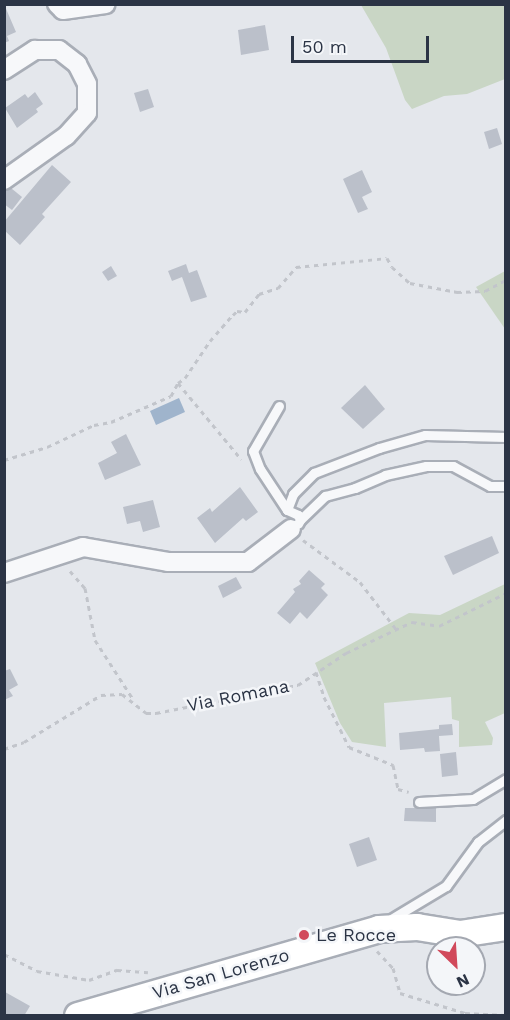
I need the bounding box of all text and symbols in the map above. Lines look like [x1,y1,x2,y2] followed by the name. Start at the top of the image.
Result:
[294,24,432,62] scale bar
[302,36,347,57] text: 50 m
[185,675,291,717] street label: Via Romana
[316,924,396,946] place label: Le Rocce
[297,928,311,942] marker: Le Rocce
[426,936,486,996] north arrow
[150,944,292,1004] street label: Via San Lorenzo
[454,970,472,992] text: N

